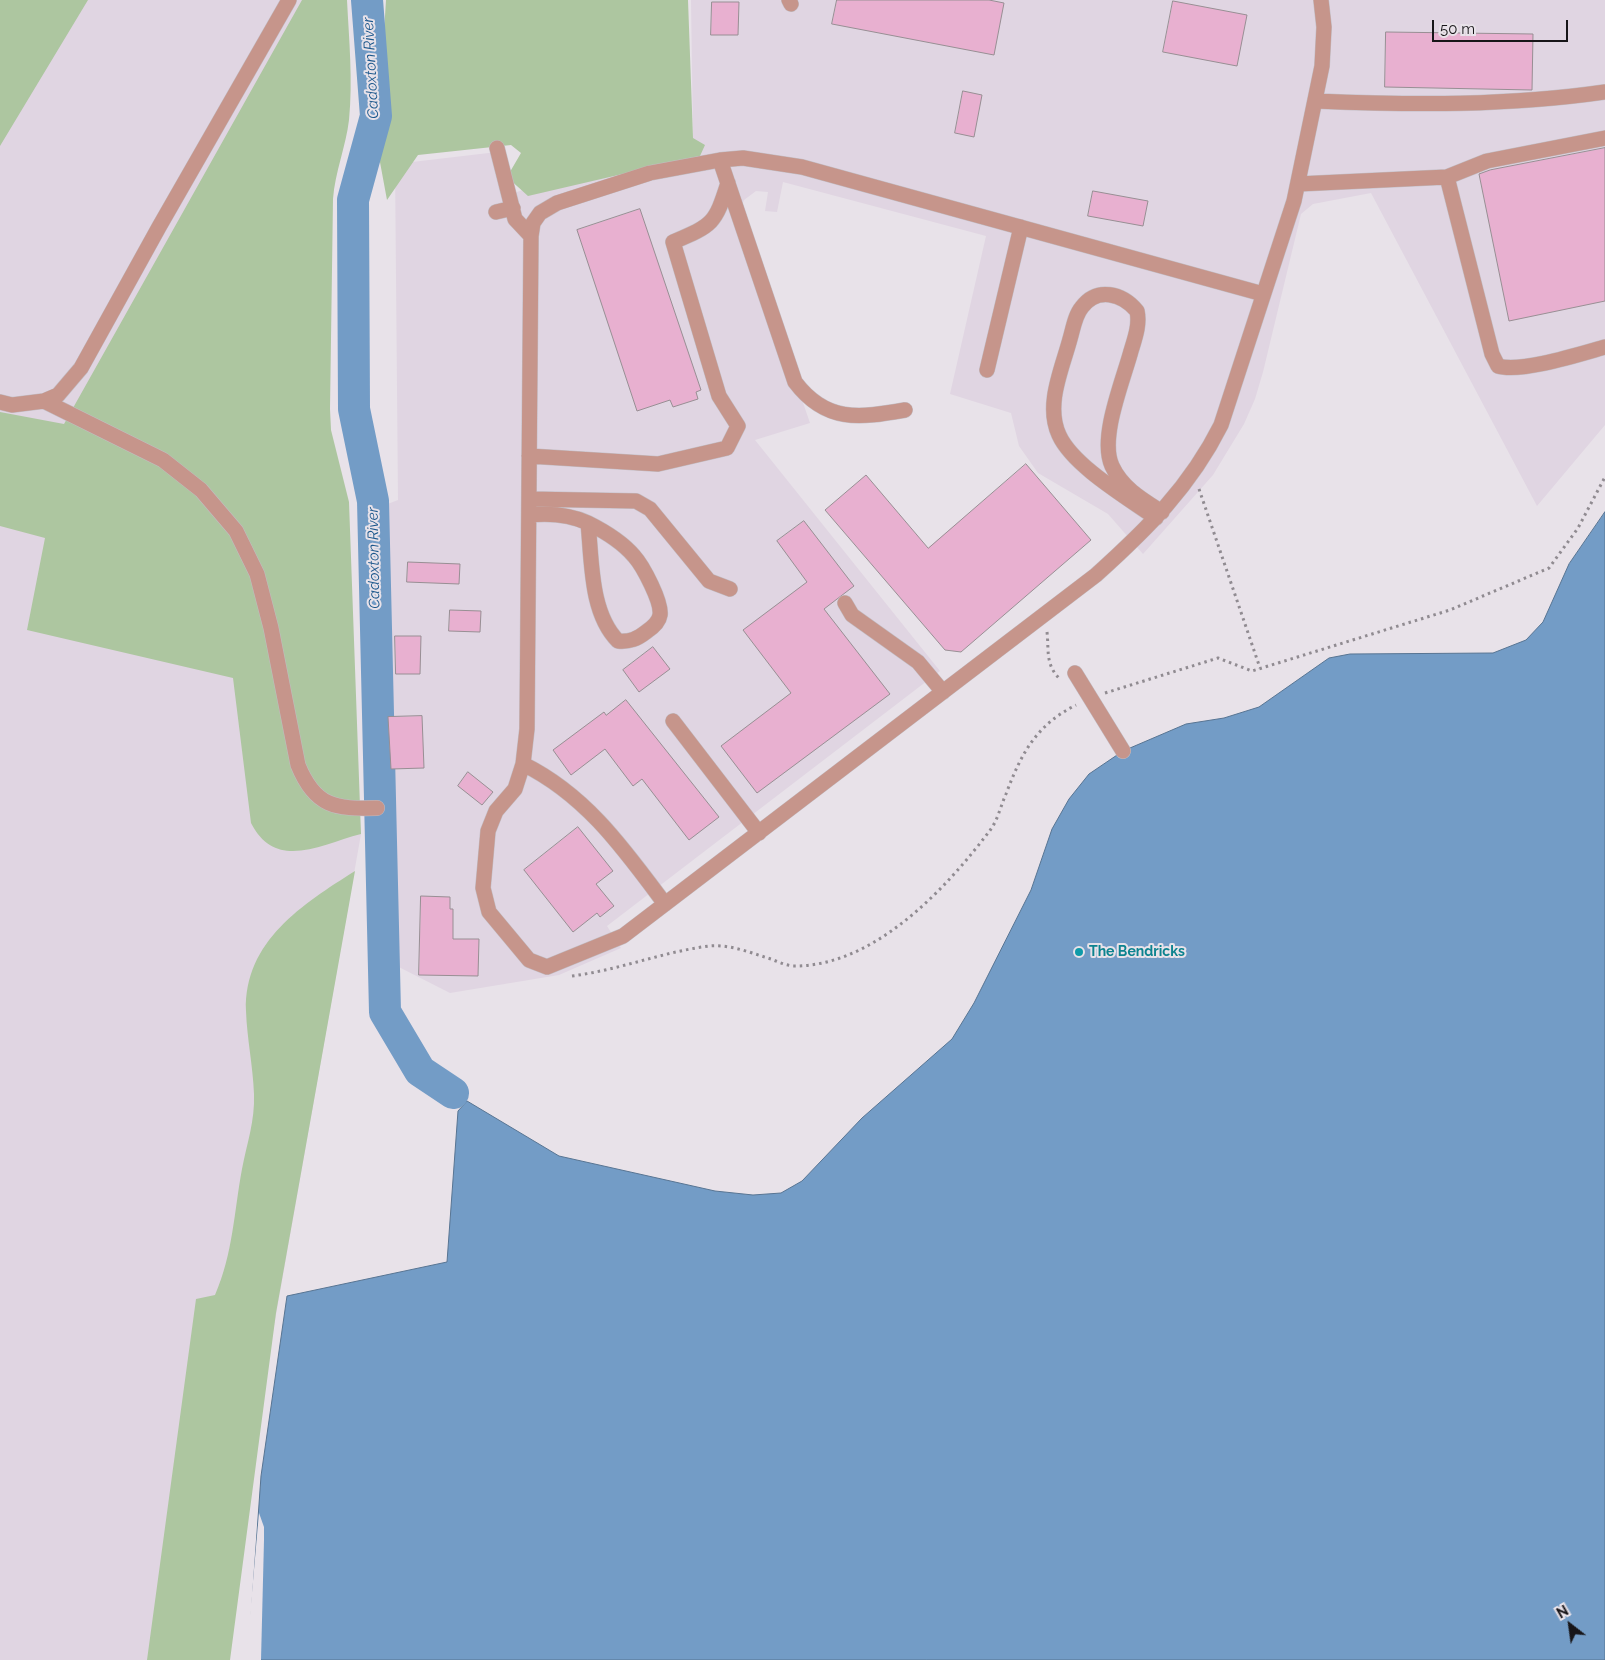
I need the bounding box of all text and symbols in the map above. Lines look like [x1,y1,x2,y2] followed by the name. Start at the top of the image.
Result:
[1435,10,1571,42] scale bar
[359,17,383,119] water label: Cadoxton River
[1440,20,1475,38] text: 50 m
[364,507,384,609] water label: Cadoxton River
[1089,944,1185,960] place label: The Bendricks
[1073,946,1085,958] marker: The Bendricks
[1545,1600,1595,1650] north arrow
[1554,1602,1571,1622] text: N

